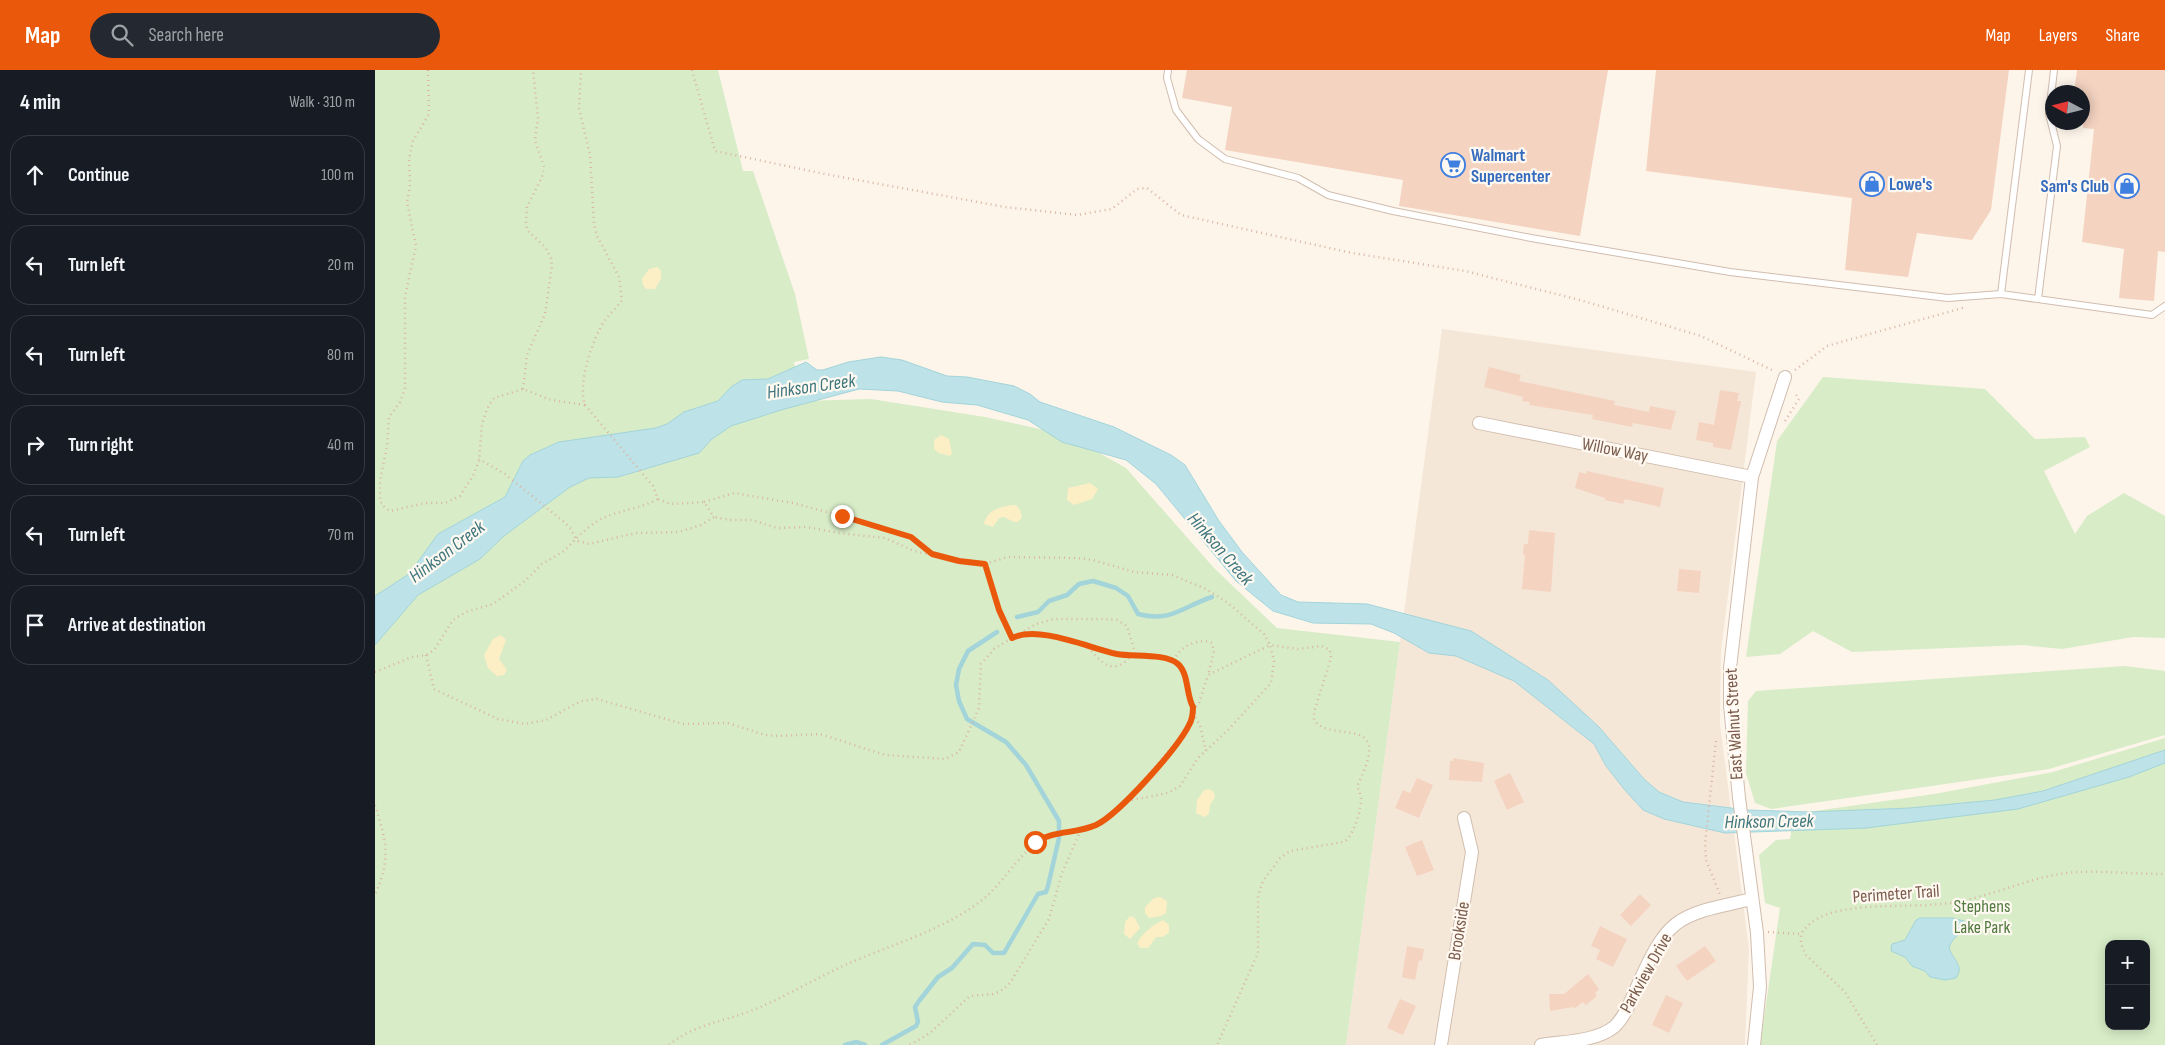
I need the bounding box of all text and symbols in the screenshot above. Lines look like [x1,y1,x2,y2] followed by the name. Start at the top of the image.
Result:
[90,13,440,58] search box
[25,21,60,50] text: Map
[108,21,136,49] icon: search
[148,24,224,47] text: Search here
[1986,25,2011,46] text: Map
[2039,25,2078,46] text: Layers
[2106,25,2140,46] text: Share
[2045,85,2090,130] north arrow
[20,90,61,115] text: 4 min
[289,93,355,112] text: Walk · 310 m
[1471,145,1551,187] place label: Walmart Supercenter
[1440,152,1466,178] supermarket icon: Walmart Supercenter
[21,161,49,189] icon: ahead
[68,164,129,187] text: Continue
[321,166,354,185] text: 100 m
[1859,171,1885,197] shop icon: Lowe's
[2114,173,2140,199] shop icon: Sam's Club
[1889,174,1932,195] place label: Lowe's
[2041,176,2109,197] place label: Sam's Club
[21,251,49,279] icon: left
[68,254,125,277] text: Turn left
[327,256,354,275] text: 20 m
[21,341,49,369] icon: left
[68,344,125,367] text: Turn left
[327,346,354,365] text: 80 m
[765,369,858,405] water label: Hinkson Creek
[21,431,49,459] icon: right
[1580,433,1650,467] street label: Willow Way
[68,434,133,457] text: Turn right
[327,436,354,455] text: 40 m
[831,505,854,528] route end
[1182,508,1259,591] water label: Hinkson Creek
[404,515,490,588] water label: Hinkson Creek
[21,521,49,549] icon: left
[68,524,125,547] text: Turn left
[328,526,354,545] text: 70 m
[21,611,49,639] icon: arrive
[68,614,206,637] text: Arrive at destination
[1721,667,1747,780] street label: East Walnut Street
[1724,810,1815,834] water label: Hinkson Creek
[1024,831,1047,854] route start
[1852,880,1940,908] street label: Perimeter Trail
[1954,896,2010,938] park label: Stephens Lake Park
[1444,900,1474,962] street label: Brookside
[1615,929,1677,1017] street label: Parkview Drive
[2105,940,2150,1030] map controls
[2105,940,2150,985] button: +
[2105,985,2150,1030] button: −

